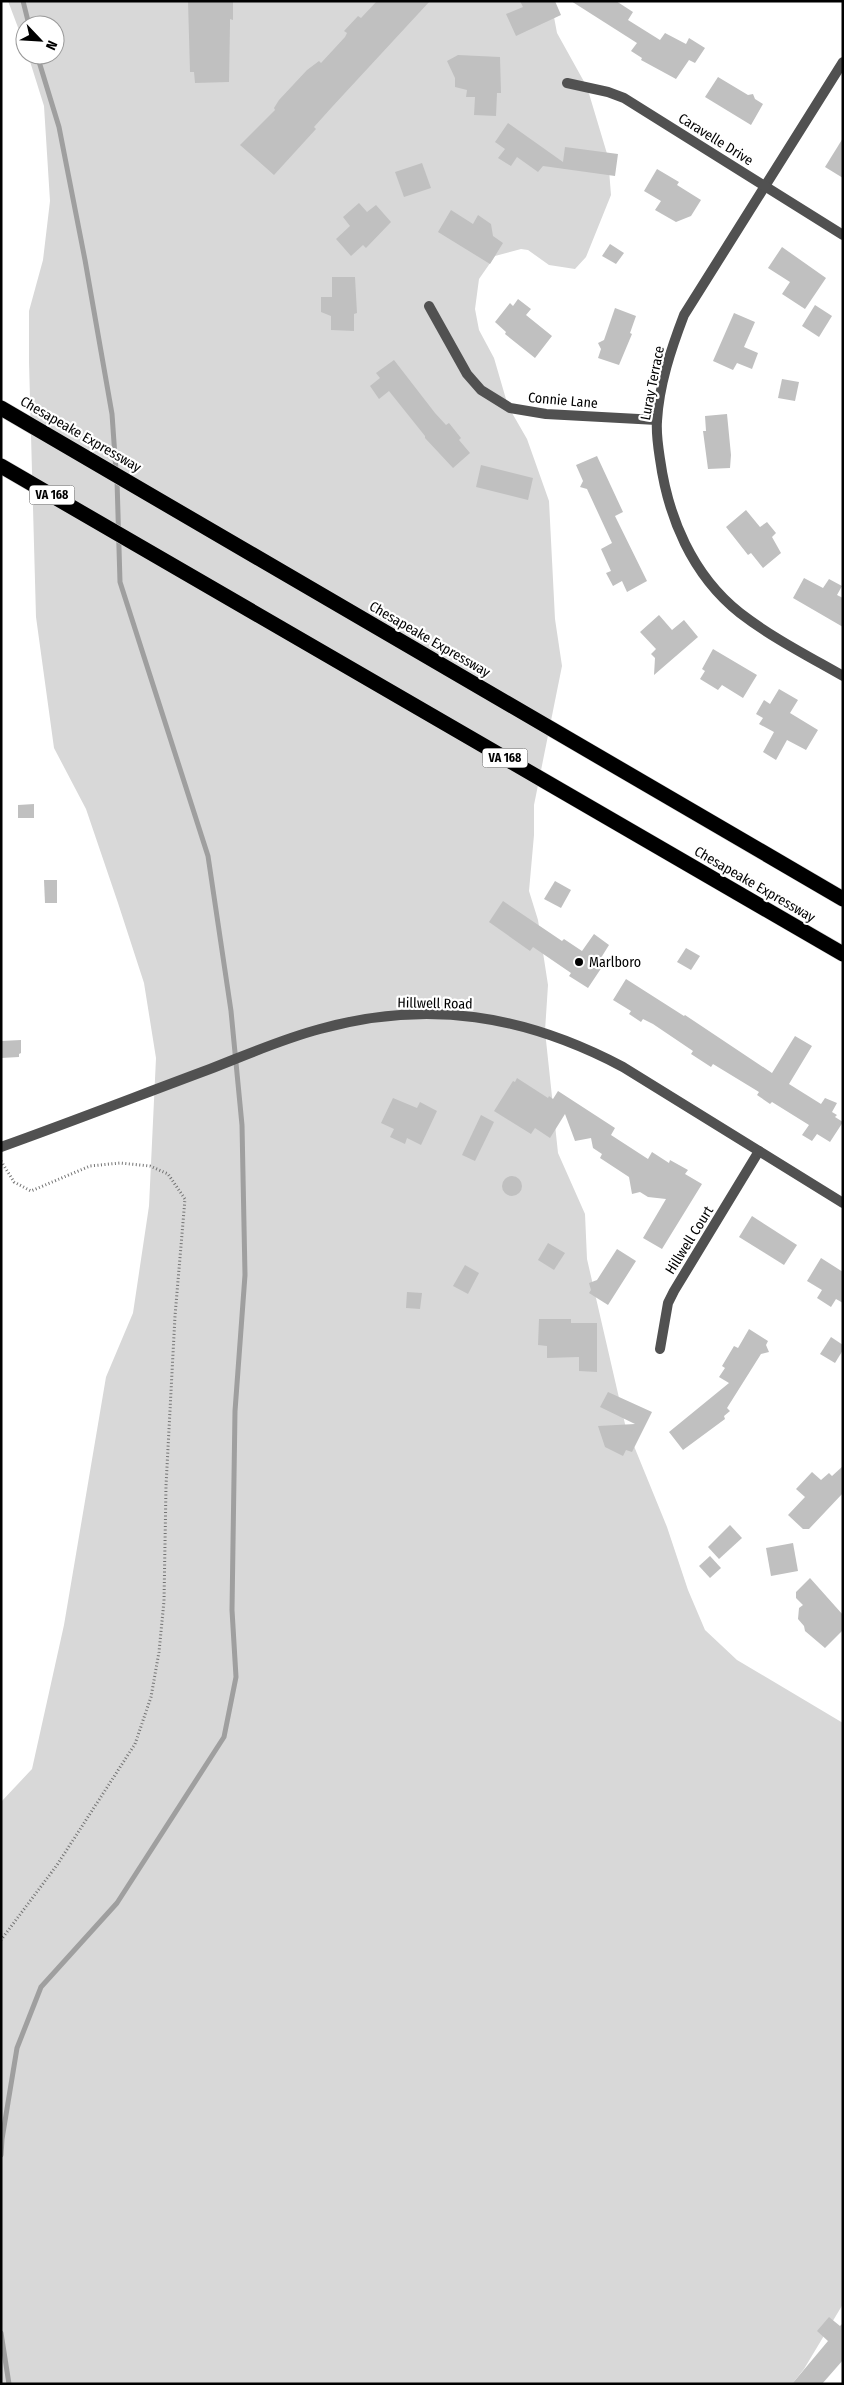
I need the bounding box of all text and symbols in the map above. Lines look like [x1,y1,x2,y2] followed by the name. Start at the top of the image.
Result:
[15,15,65,65] north arrow
[42,38,61,53] text: N
[675,110,756,169] street label: Caravelle Drive
[637,344,668,422] street label: Luray Terrace
[527,389,599,412] street label: Connie Lane
[17,393,145,476] street label: Chesapeake Expressway
[30,486,74,504] road number: VA 168
[366,598,494,681] street label: Chesapeake Expressway
[482,748,528,768] road number: VA 168
[691,843,819,926] street label: Chesapeake Expressway
[589,954,641,971] place label: Marlboro
[573,956,585,968] marker: Marlboro
[397,994,473,1013] street label: Hillwell Road
[662,1203,717,1277] street label: Hillwell Court

